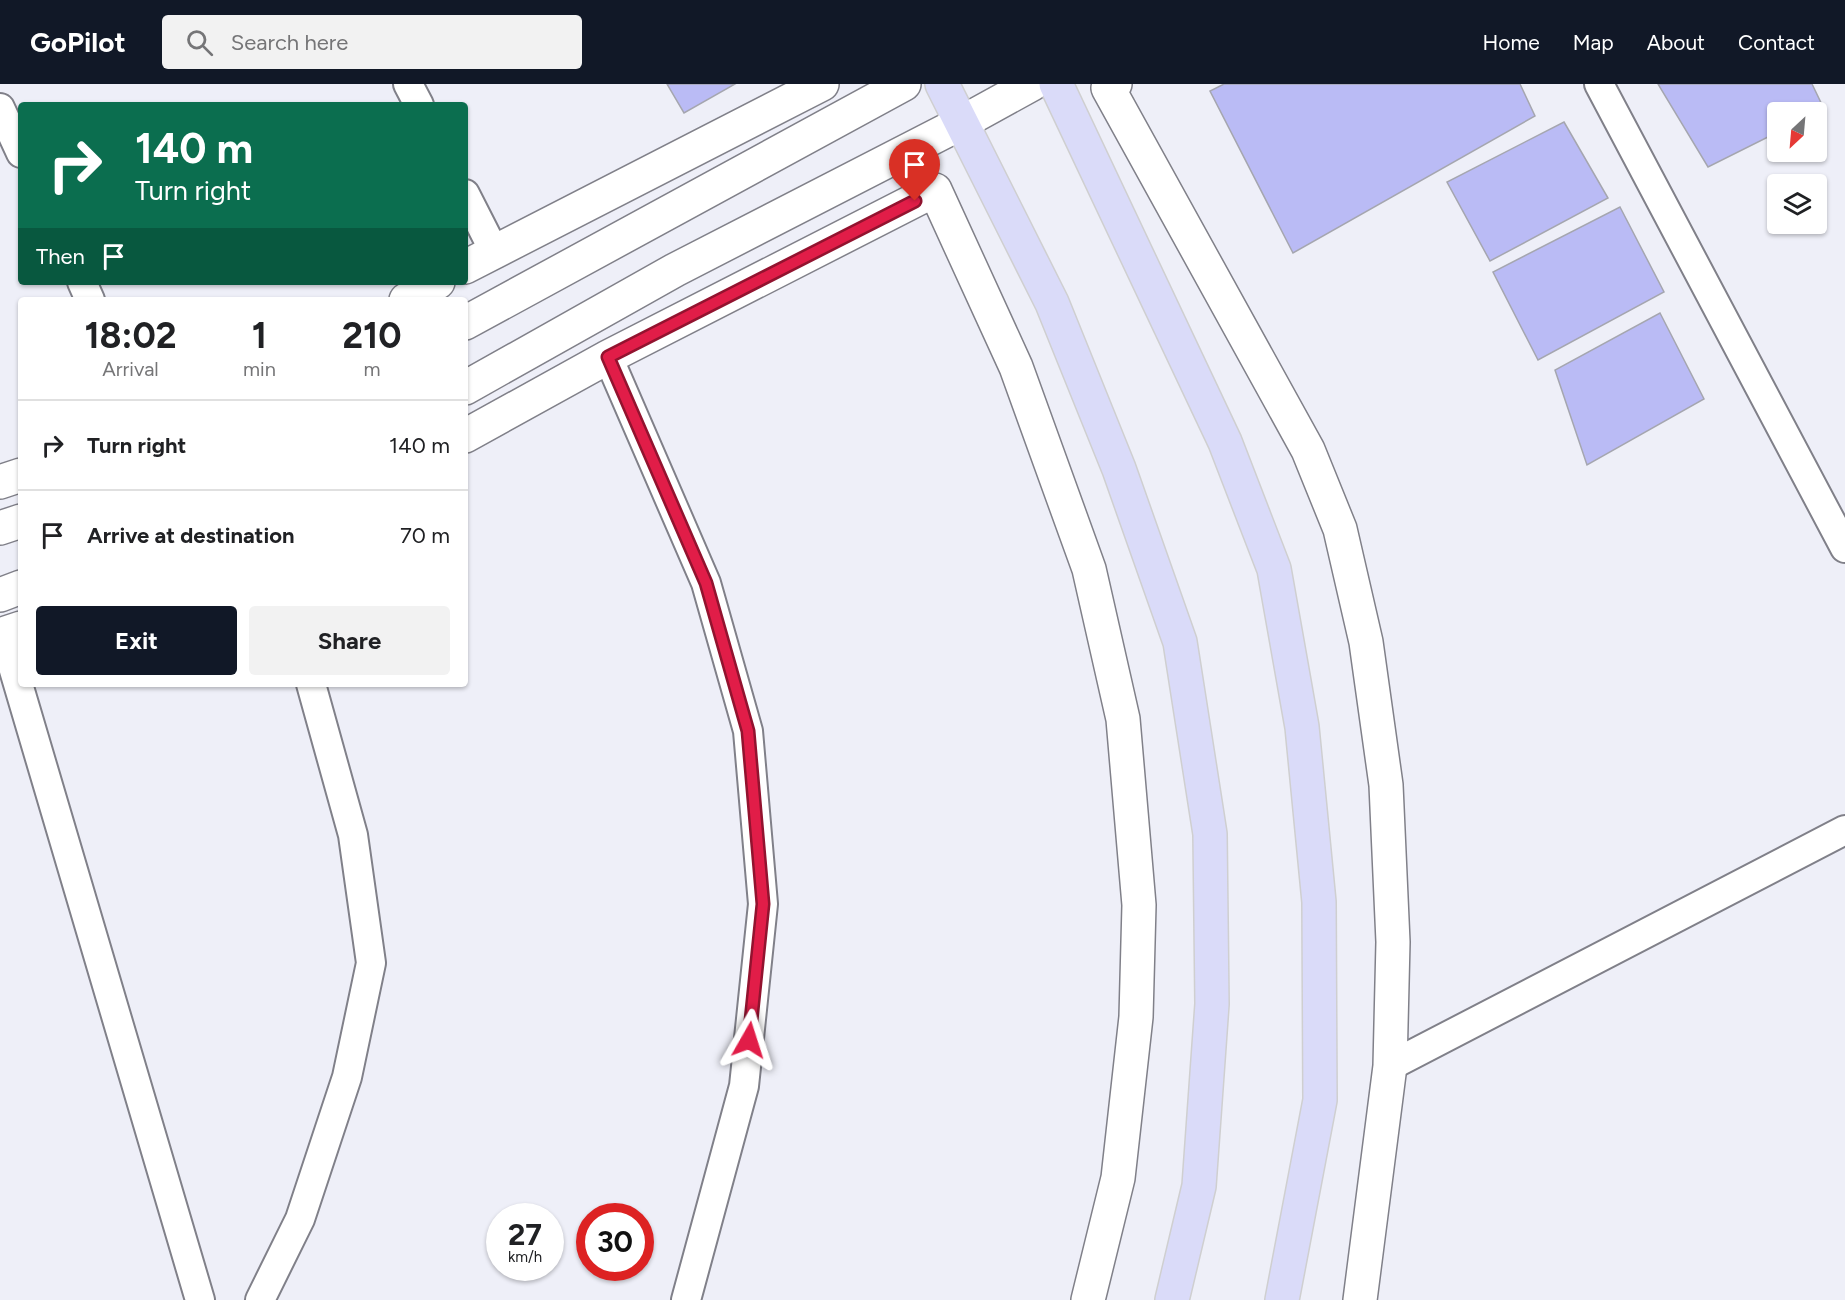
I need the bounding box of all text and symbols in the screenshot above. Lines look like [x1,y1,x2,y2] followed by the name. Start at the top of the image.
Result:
[162,15,582,69] search box
[30,25,126,59] text: GoPilot
[183,26,216,59] icon: search
[231,29,348,56] text: Search here
[1483,30,1540,55] text: Home
[1573,30,1614,55] text: Map
[1647,30,1705,55] text: About
[1738,30,1815,55] text: Contact
[1767,102,1827,162] north arrow
[1767,102,1827,234] map controls
[135,123,253,174] text: 140 m
[36,126,114,204] icon: right
[889,139,940,201] pin
[898,148,931,181] icon: arrive
[135,174,251,207] text: Turn right
[1767,174,1827,234] button: layers
[97,240,130,273] icon: arrive
[36,243,85,270] text: Then
[84,314,177,357] text: 18:02
[252,314,267,357] text: 1
[342,314,402,357] text: 210
[102,357,159,381] text: Arrival
[243,357,276,381] text: min
[363,357,380,381] text: m
[36,429,69,462] icon: right
[87,432,186,459] text: Turn right
[389,432,450,459] text: 140 m
[36,519,69,552] icon: arrive
[87,522,295,549] text: Arrive at destination
[400,522,450,549] text: 70 m
[36,606,237,675] button: Exit
[249,606,450,675] button: Share
[717,1008,781,1072] position arrow
[576,1203,654,1281] speed limit sign: 30
[508,1216,542,1253] text: 27
[508,1248,542,1266] text: km/h

